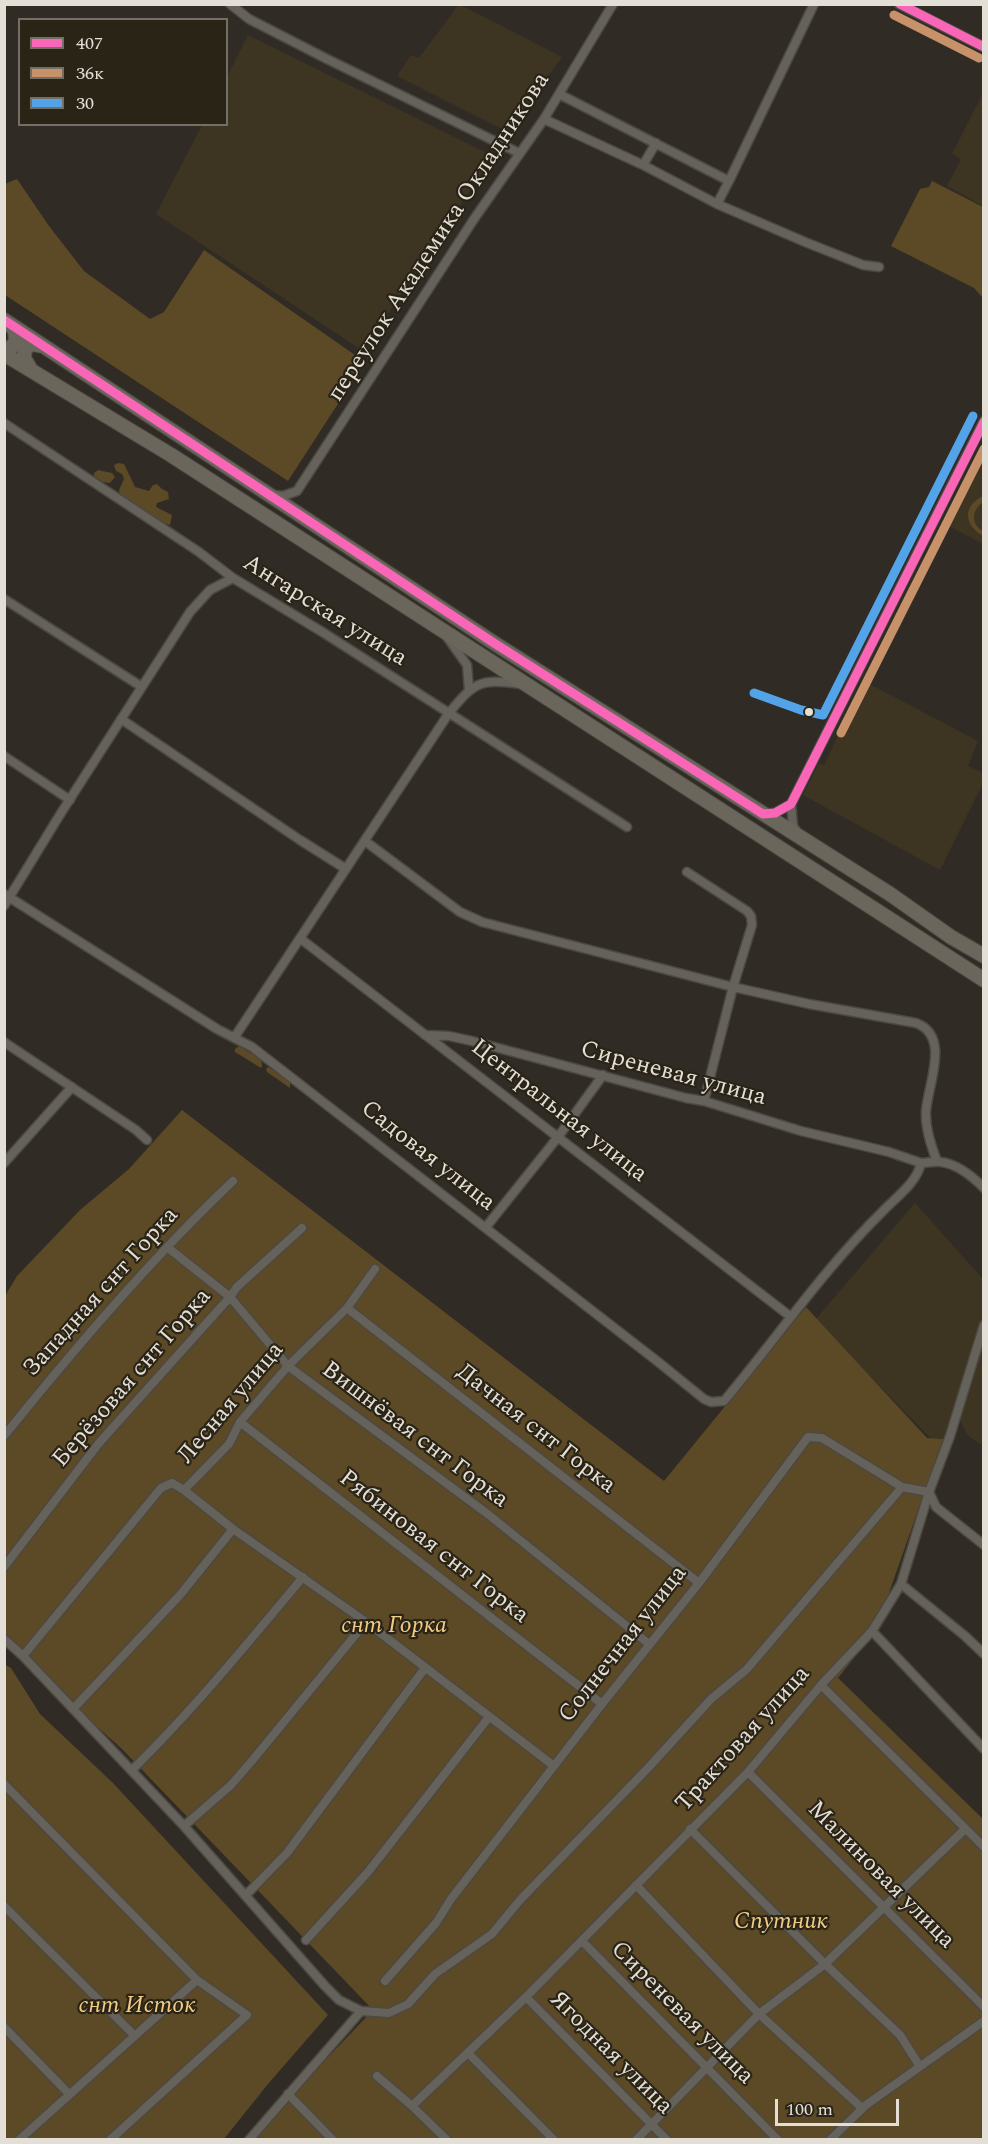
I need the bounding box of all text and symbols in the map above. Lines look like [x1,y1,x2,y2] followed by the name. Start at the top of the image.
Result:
[18,18,228,126] legend
[76,30,103,57] text: 407
[76,60,104,87] text: 36к
[323,68,557,408] street label: переулок Академика Окладникова
[76,90,94,117] text: 30
[237,550,411,674] street label: Ангарская улица
[803,706,815,718] unlabelled marker
[464,1034,652,1190] street label: Центральная улица
[577,1036,769,1114] street label: Сиреневая улица
[354,1095,500,1219] street label: Садовая улица
[18,1202,186,1384] street label: Западная снт Горка
[47,1284,219,1474] street label: Берёзовая снт Горка
[173,1337,291,1471] street label: Лесная улица
[315,1356,513,1516] street label: Вишнёвая снт Горка
[449,1359,621,1501] street label: Дачная снт Горка
[332,1465,534,1631] street label: Рябиновая снт Горка
[554,1561,694,1729] street label: Солнечная улица
[341,1613,447,1641] park label: снт Горка
[671,1661,817,1819] street label: Трактовая улица
[800,1796,960,1956] street label: Малиновая улица
[734,1909,828,1937] park label: Спутник
[603,1936,759,2092] street label: Сиреневая улица
[542,1986,678,2122] street label: Ягодная улица
[78,1993,196,2021] park label: снт Исток
[778,2087,902,2125] scale bar
[786,2096,833,2123] text: 100 m

